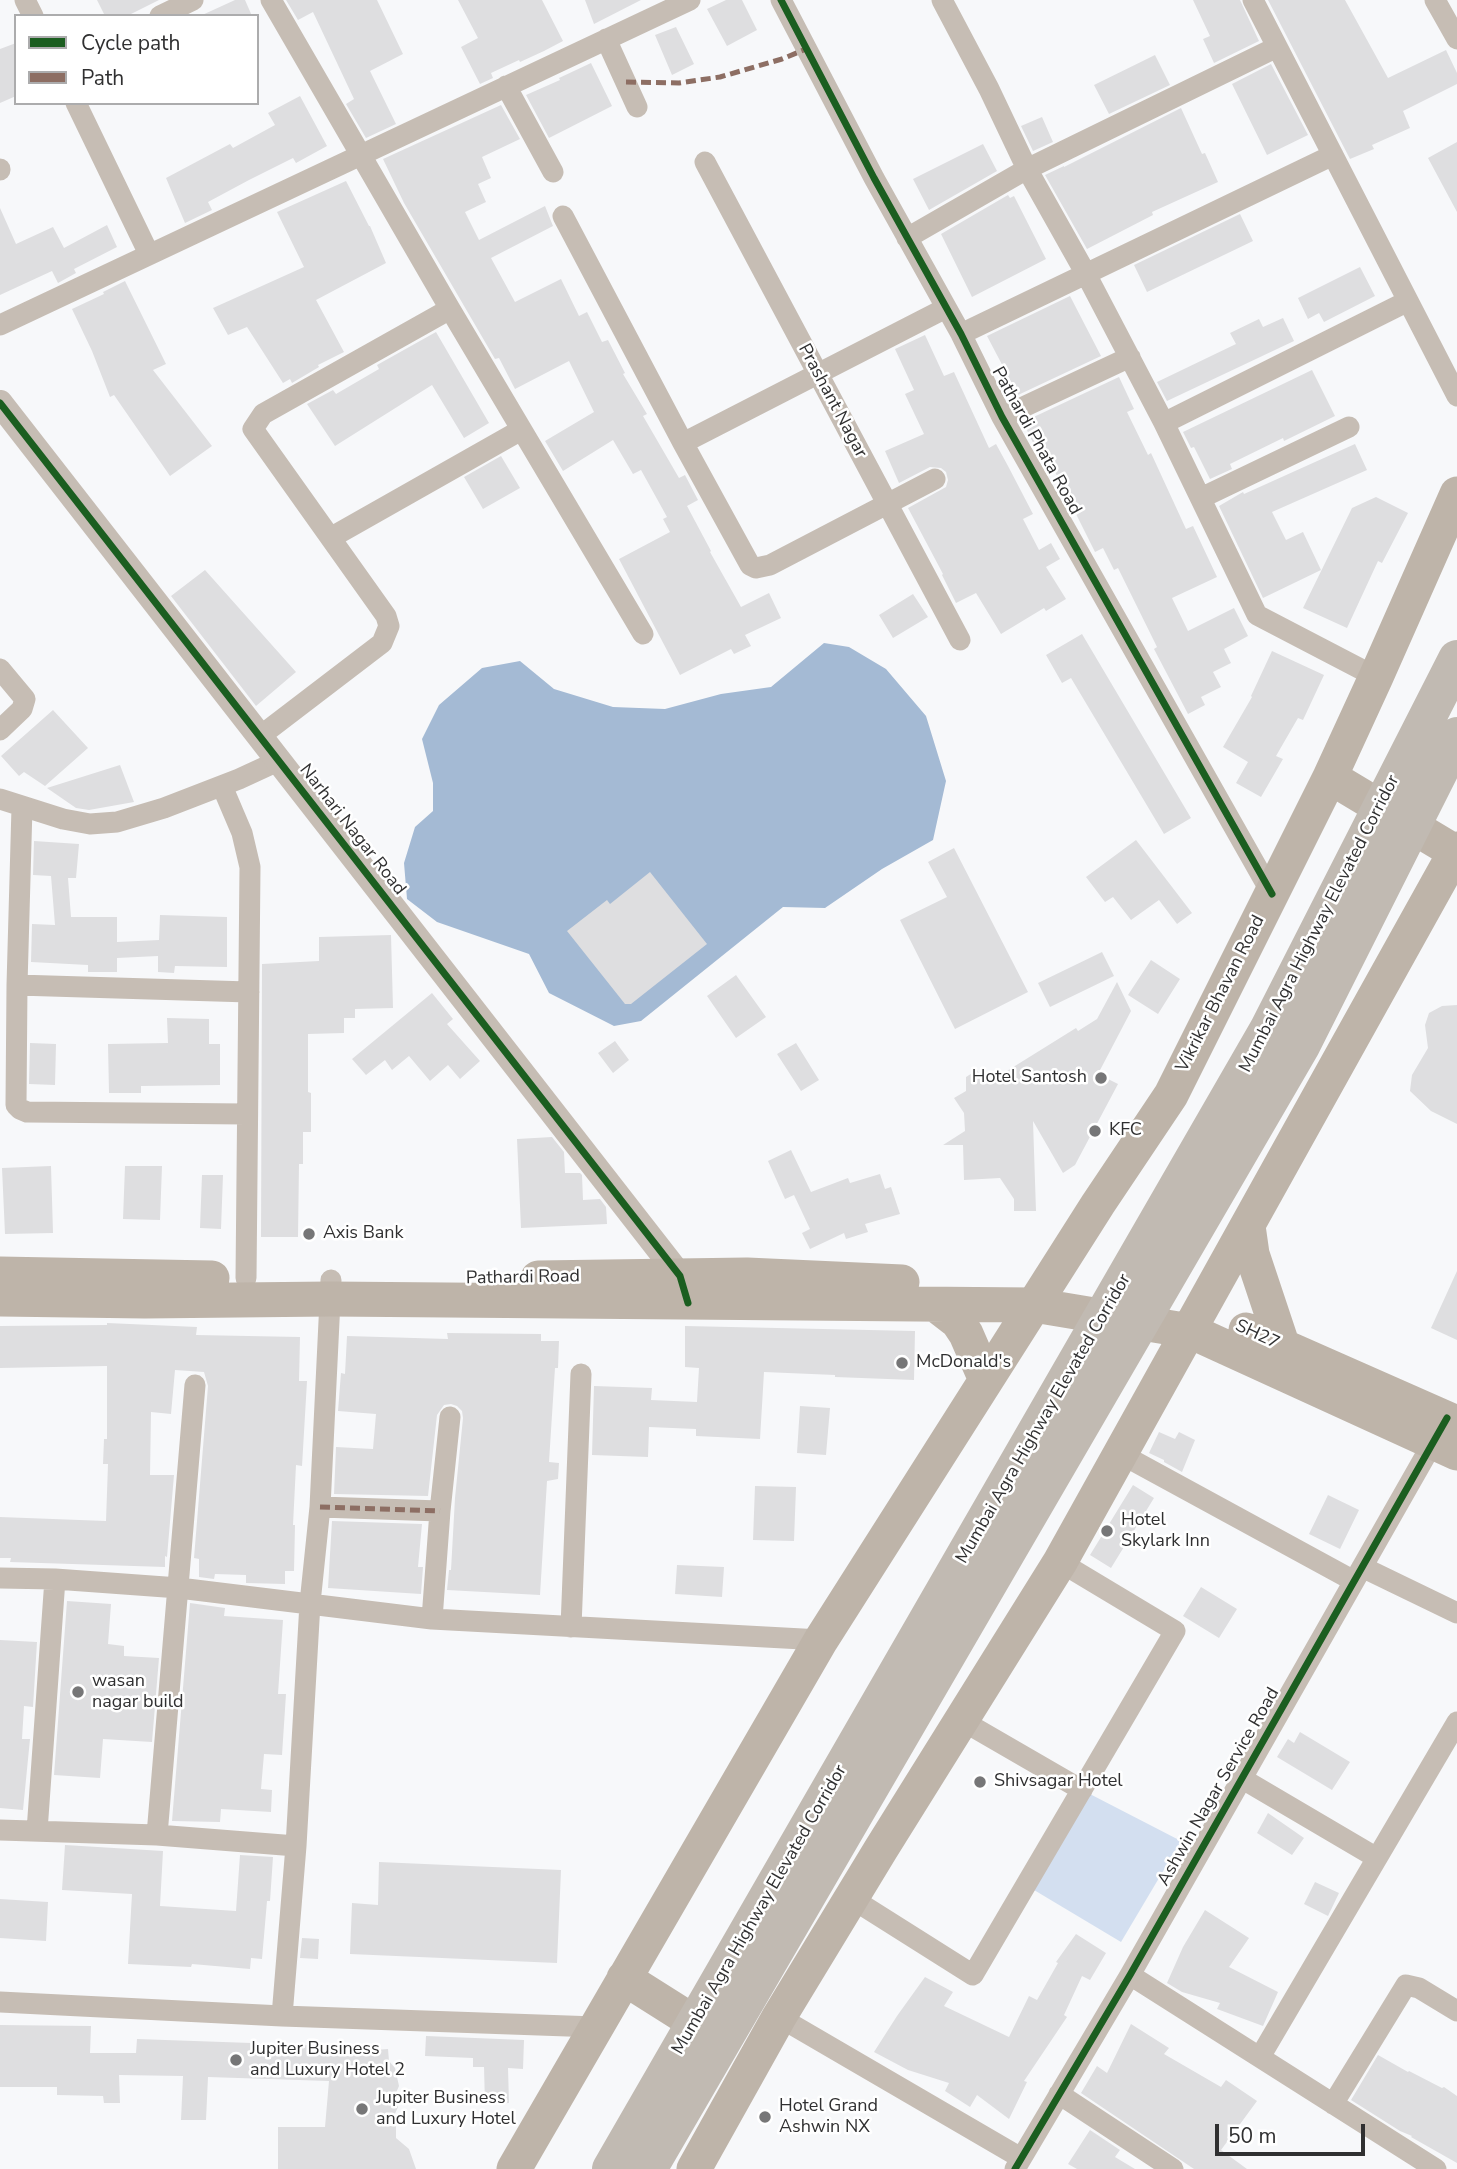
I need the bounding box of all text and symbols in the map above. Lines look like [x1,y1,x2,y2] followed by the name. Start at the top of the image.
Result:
[14,14,259,105] legend
[81,29,180,57] text: Cycle path
[81,64,124,92] text: Path
[793,340,871,462] street label: Prashant Nagar
[986,363,1086,519] street label: Pathardi Phata Road
[294,760,410,900] street label: Narhari Nagar Road
[1235,772,1405,1076] street label: Mumbai Agra Highway Elevated Corridor
[1172,912,1270,1076] street label: Vikrikar Bhavan Road
[972,1067,1087,1089] place label: Hotel Santosh
[1093,1070,1109,1086] marker: Hotel Santosh
[1109,1120,1142,1142] place label: KFC
[1087,1123,1103,1139] marker: KFC
[323,1223,404,1245] place label: Axis Bank
[301,1226,317,1242] marker: Axis Bank
[466,1266,580,1290] street label: Pathardi Road
[952,1270,1136,1568] street label: Mumbai Agra Highway Elevated Corridor
[1231,1315,1283,1355] street label: SH27
[916,1352,1011,1374] place label: McDonald's
[894,1355,910,1371] marker: McDonald's
[1121,1510,1210,1552] place label: Hotel Skylark Inn
[1099,1523,1115,1539] marker: Hotel Skylark Inn
[92,1671,183,1714] place label: wasan nagar build
[70,1684,86,1700] marker: wasan nagar build
[1153,1684,1285,1890] street label: Ashwin Nagar Service Road
[668,1761,852,2059] street label: Mumbai Agra Highway Elevated Corridor
[994,1771,1123,1793] place label: Shivsagar Hotel
[972,1774,988,1790] marker: Shivsagar Hotel
[250,2039,405,2082] place label: Jupiter Business and Luxury Hotel 2
[228,2052,244,2068] marker: Jupiter Business and Luxury Hotel 2
[376,2088,516,2130] place label: Jupiter Business and Luxury Hotel
[779,2096,878,2138] place label: Hotel Grand Ashwin NX
[354,2101,370,2117] marker: Jupiter Business and Luxury Hotel
[757,2109,773,2125] marker: Hotel Grand Ashwin NX
[1219,2110,1370,2154] scale bar
[1228,2122,1277,2150] text: 50 m

